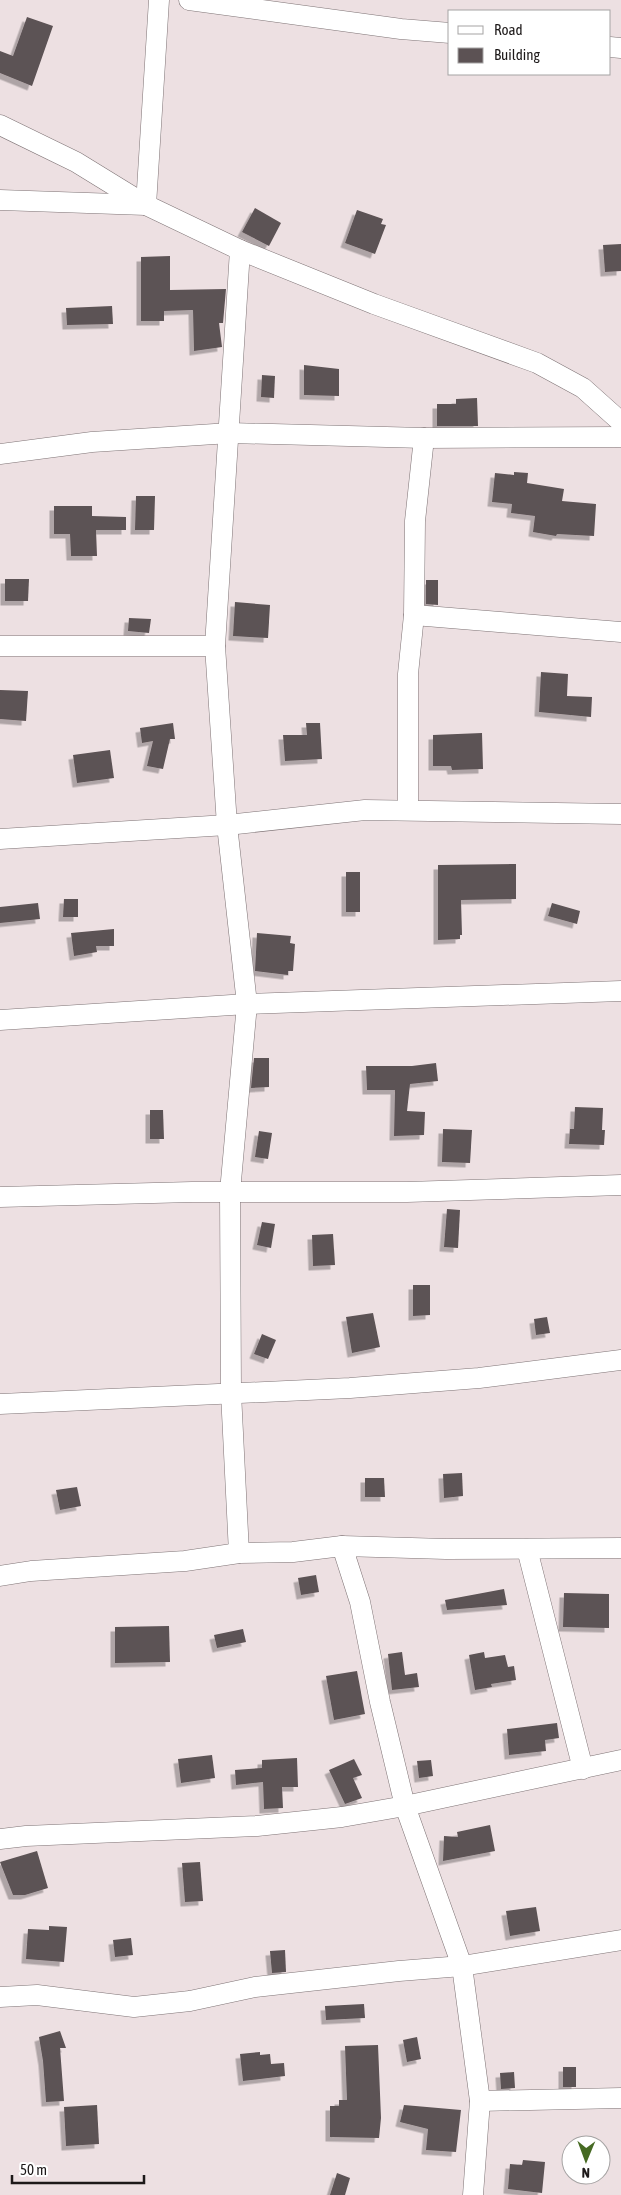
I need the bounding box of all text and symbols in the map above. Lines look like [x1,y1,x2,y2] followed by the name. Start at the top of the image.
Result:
[448,10,611,75] legend
[494,21,523,38] text: Road
[494,46,540,63] text: Building
[561,2135,611,2185] north arrow
[12,2152,145,2184] scale bar
[20,2161,47,2178] text: 50 m
[582,2165,590,2181] text: N

